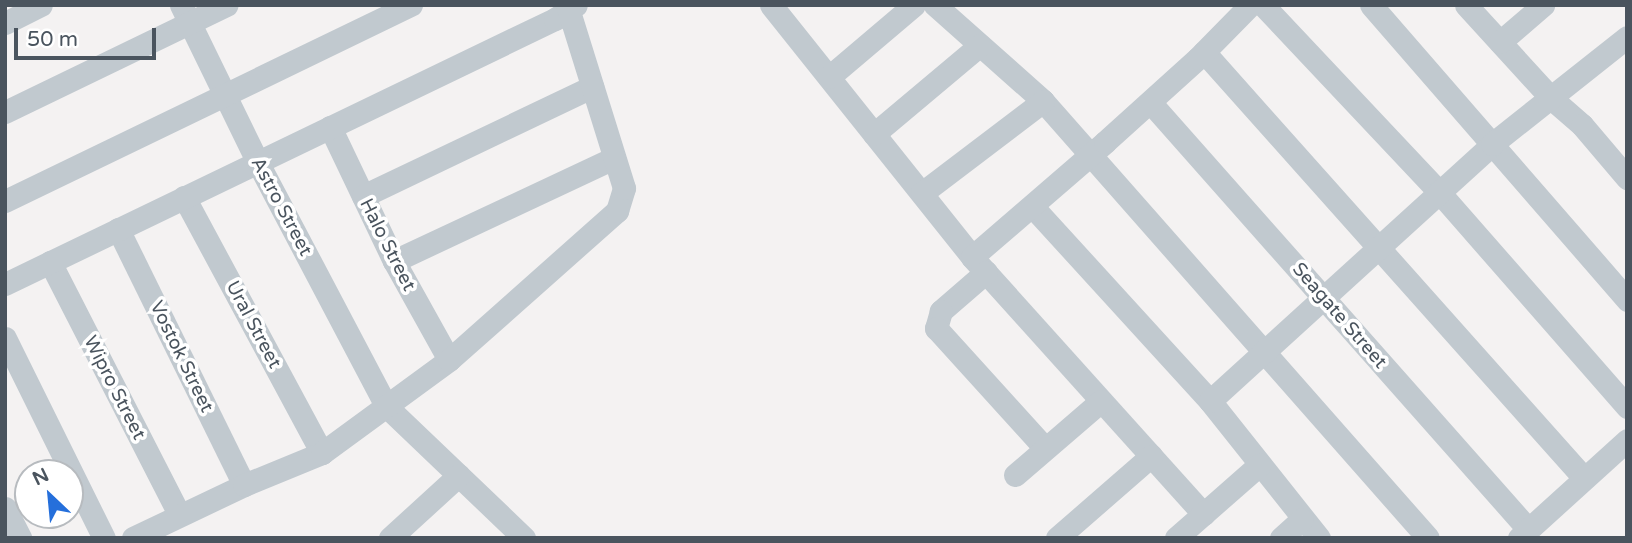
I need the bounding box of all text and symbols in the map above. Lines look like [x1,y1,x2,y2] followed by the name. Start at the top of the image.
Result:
[18,14,159,58] scale bar
[27,27,78,52] text: 50 m
[246,154,316,260] street label: Astro Street
[354,195,420,295] street label: Halo Street
[1287,258,1391,374] street label: Seagate Street
[220,277,286,373] street label: Ural Street
[144,298,218,416] street label: Vostok Street
[78,332,150,444] street label: Wipro Street
[14,459,84,529] north arrow
[29,464,52,490] text: N

